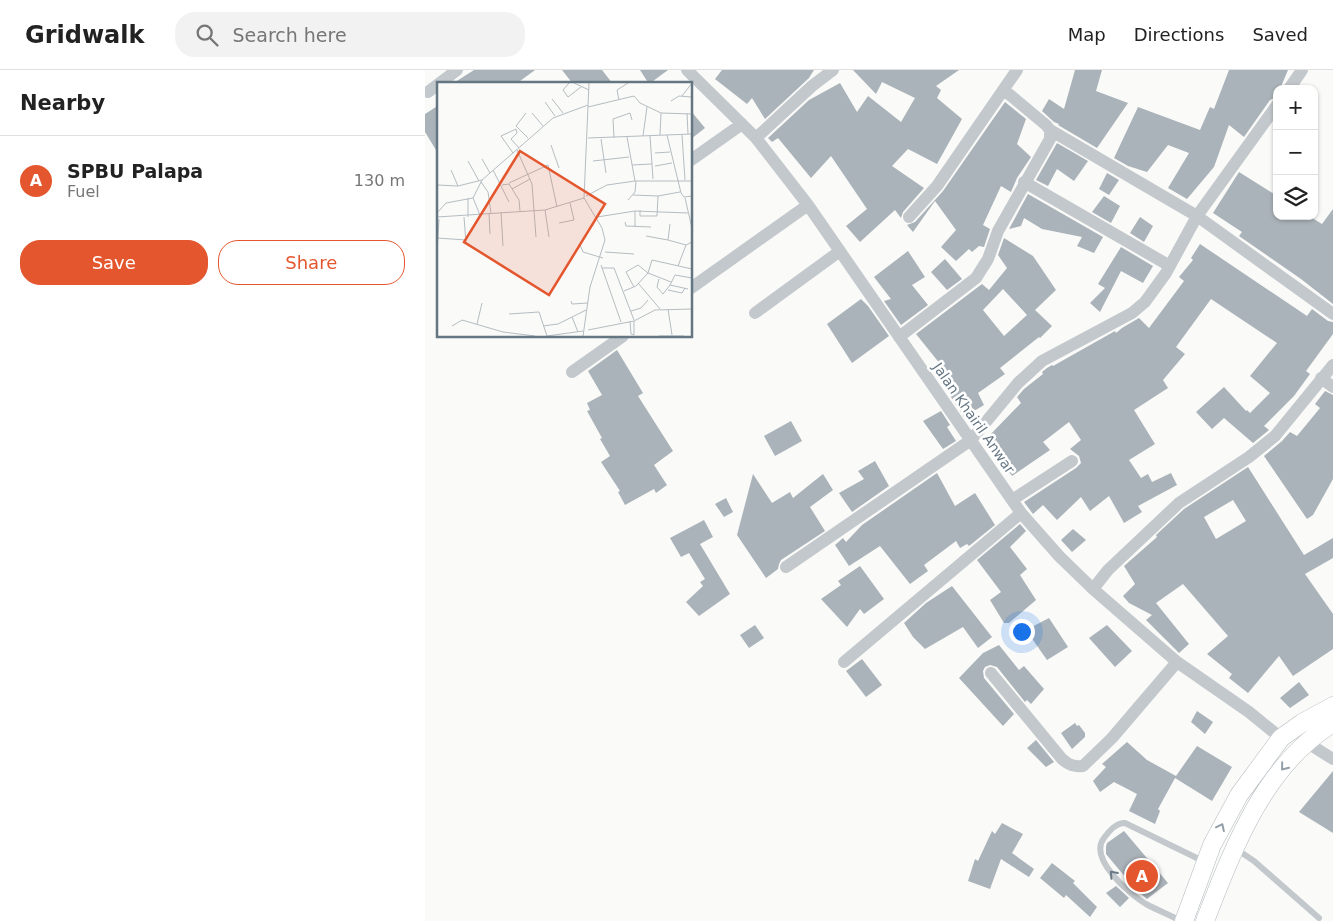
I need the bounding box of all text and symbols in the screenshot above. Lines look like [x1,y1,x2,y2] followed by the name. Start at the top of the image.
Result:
[175,12,525,57] search box
[25,21,145,49] text: Gridwalk
[193,21,221,49] icon: search
[233,24,347,46] text: Search here
[1068,24,1106,45] text: Map
[1134,24,1224,45] text: Directions
[1252,24,1308,45] text: Saved
[437,82,693,338] inset map
[1273,85,1318,220] map controls
[1273,85,1318,130] button: +
[20,91,105,115] text: Nearby
[1273,130,1318,175] button: −
[67,160,203,182] text: SPBU Palapa
[30,171,42,190] text: A
[354,171,405,190] text: 130 m
[1273,175,1318,220] button: layers
[67,182,100,201] text: Fuel
[20,240,208,285] button: Save
[218,240,405,285] button: Share
[929,359,1018,477] street label: Jalan Khairil Anwar
[1009,619,1035,645] your location
[1282,761,1290,770] one-way arrow
[1215,823,1226,832] one-way arrow
[1126,857,1158,895] pin: A
[1110,871,1119,880] one-way arrow

